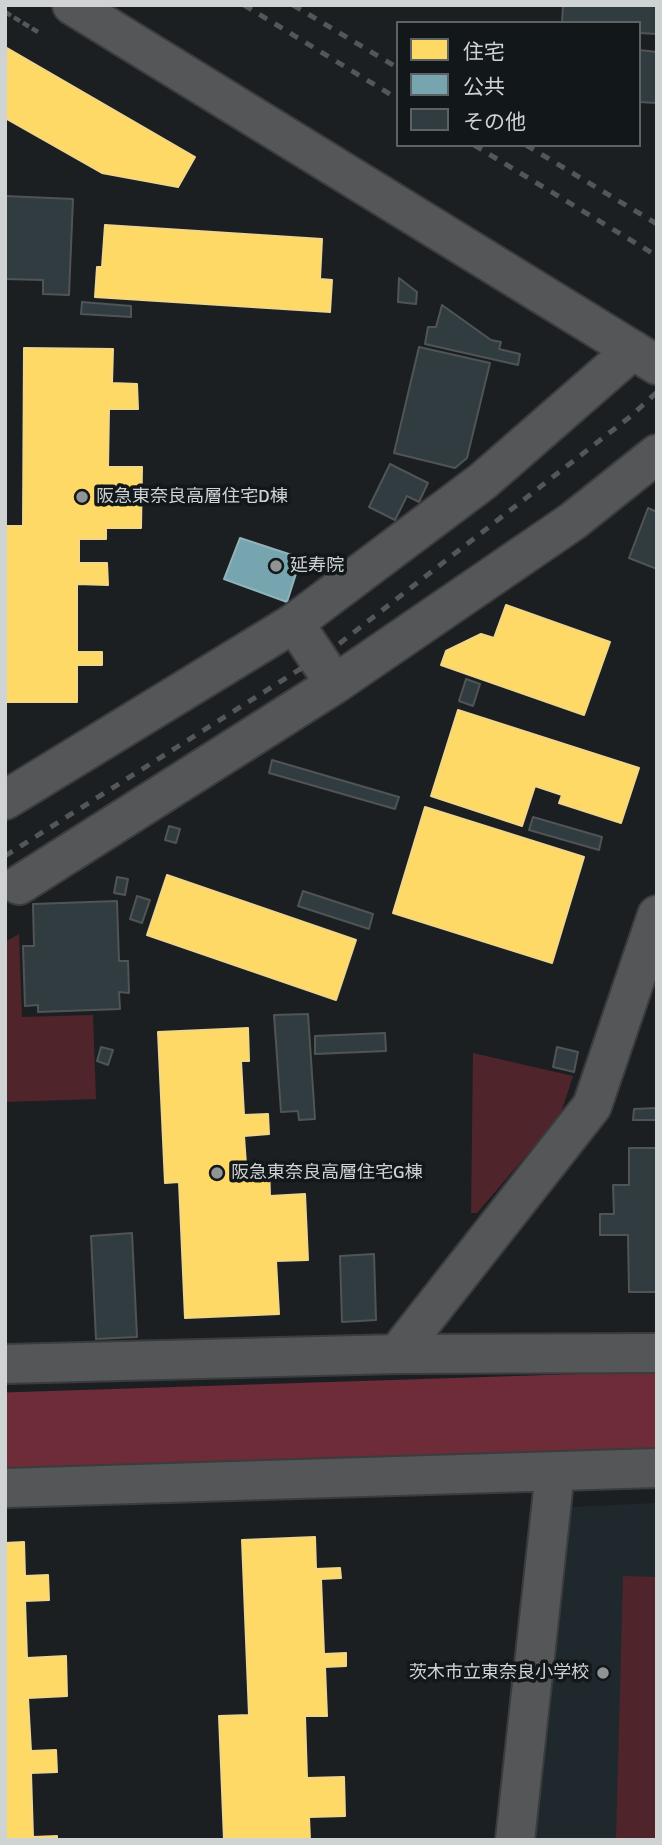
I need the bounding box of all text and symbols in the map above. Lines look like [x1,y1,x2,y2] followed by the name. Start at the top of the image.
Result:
[396,21,641,147] legend
[463,39,505,65] text: 住宅
[463,74,505,100] text: 公共
[463,109,526,135] text: その他
[96,486,288,508] place label: 阪急東奈良高層住宅D棟
[74,489,90,505] marker: 阪急東奈良高層住宅D棟
[290,555,344,577] place label: 延寿院
[268,558,284,574] marker: 延寿院
[231,1162,423,1184] place label: 阪急東奈良高層住宅G棟
[209,1165,225,1181] marker: 阪急東奈良高層住宅G棟
[409,1662,589,1684] place label: 茨木市立東奈良小学校
[595,1665,611,1681] marker: 茨木市立東奈良小学校

